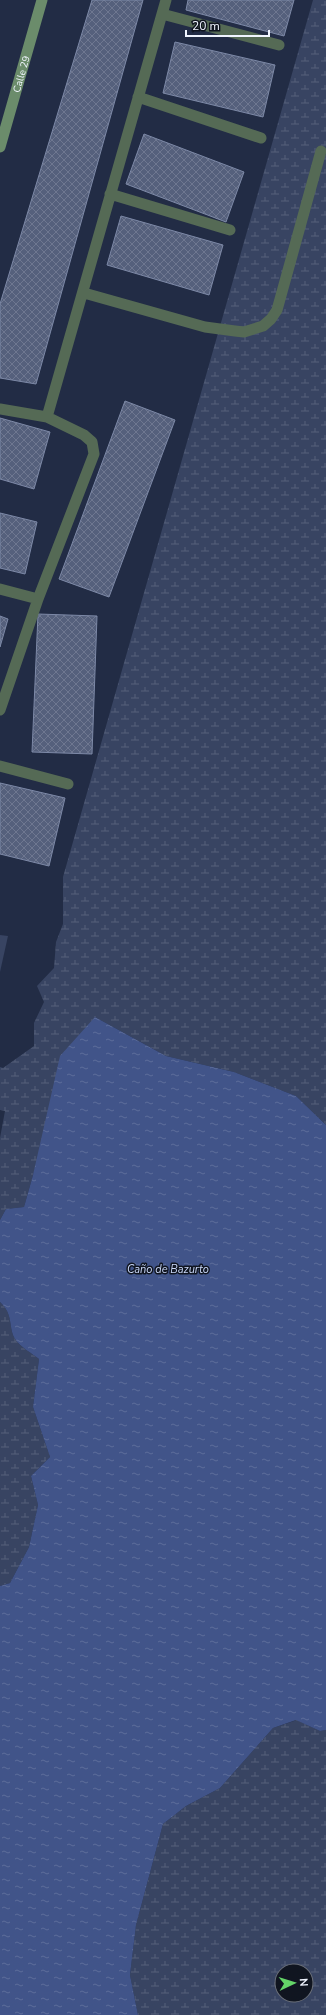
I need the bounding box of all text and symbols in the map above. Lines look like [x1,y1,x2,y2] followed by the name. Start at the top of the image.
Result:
[186,12,269,38] scale bar
[192,18,220,34] text: 20 m
[10,54,34,94] street label: Calle 29
[127,1262,209,1277] water label: Caño de Bazurto
[274,1963,314,2003] north arrow
[296,1978,311,1987] text: N

